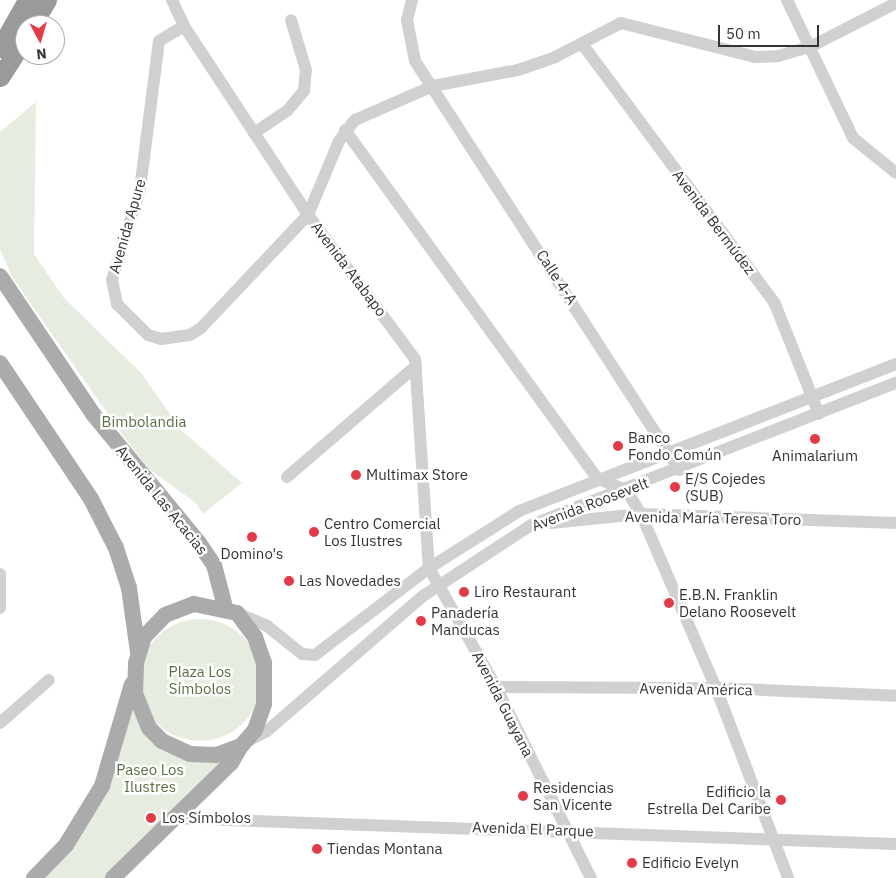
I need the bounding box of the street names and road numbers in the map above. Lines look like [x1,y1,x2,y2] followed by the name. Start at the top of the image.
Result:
[669,166,759,278] street label: Avenida Bermúdez
[105,176,149,276] street label: Avenida Apure
[308,218,390,320] street label: Avenida Atabapo
[533,246,581,308] street label: Calle 4-A
[112,442,212,558] street label: Avenida Las Acacias
[529,473,651,535] street label: Avenida Roosevelt
[625,507,801,529] street label: Avenida María Teresa Toro
[469,648,537,760] street label: Avenida Guayana
[639,679,753,699] street label: Avenida América
[472,818,594,840] street label: Avenida El Parque

